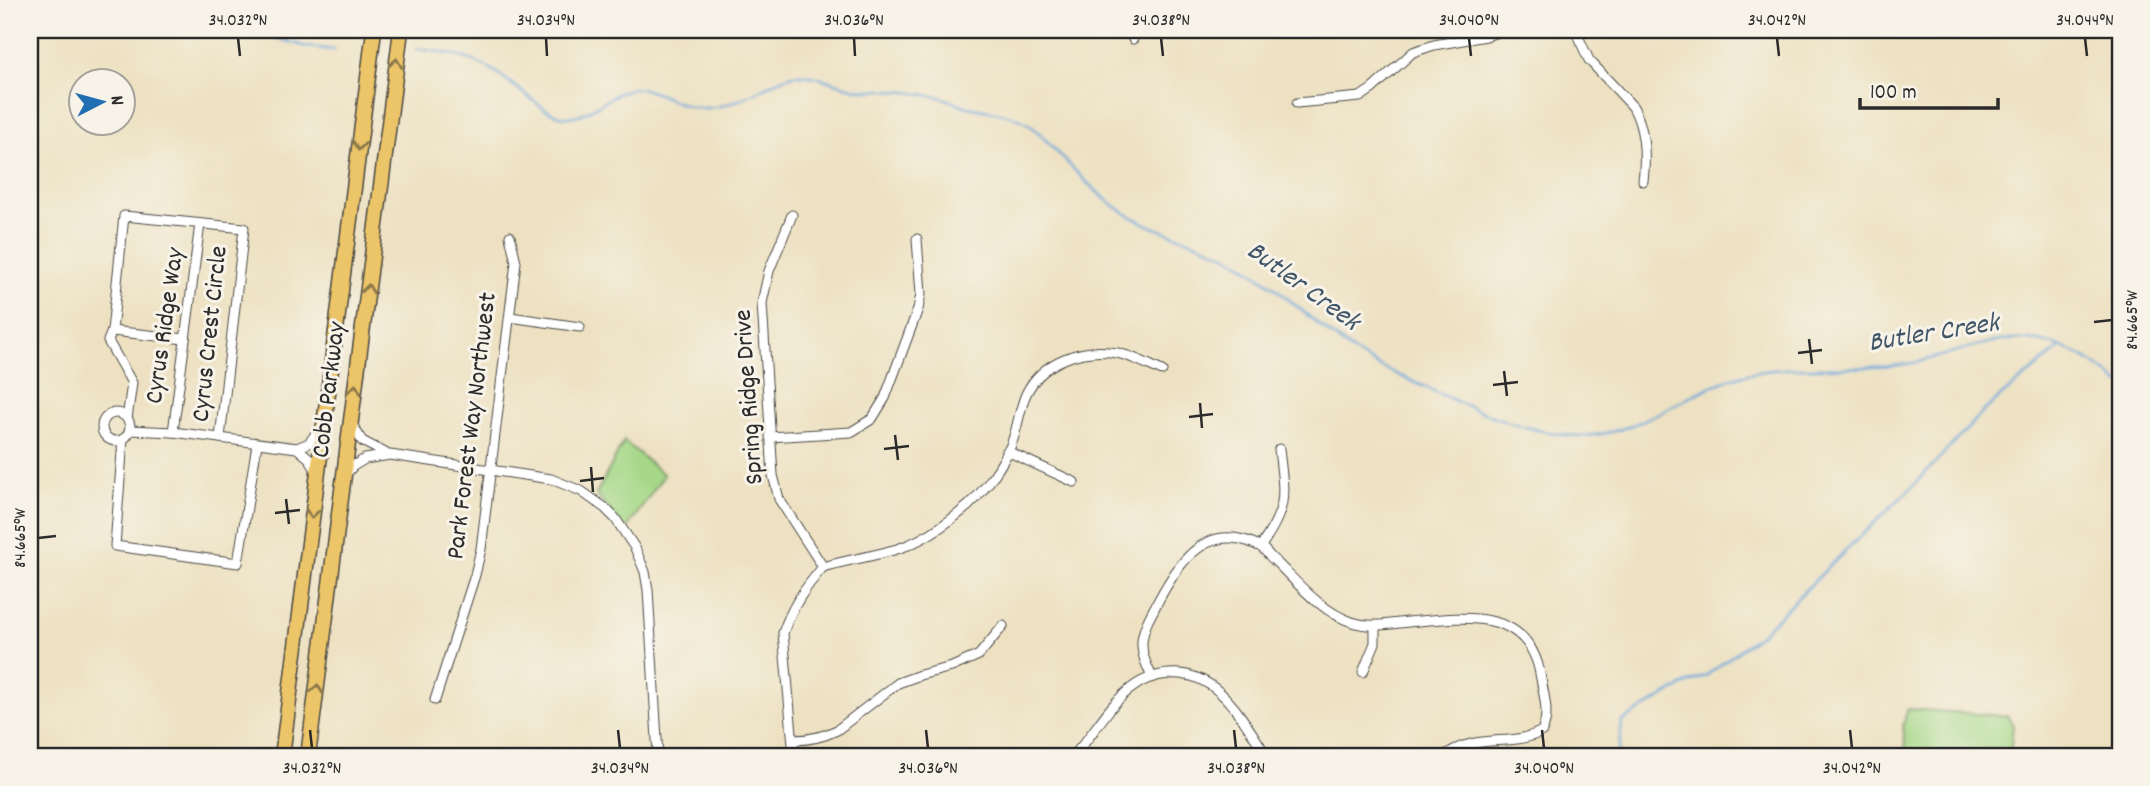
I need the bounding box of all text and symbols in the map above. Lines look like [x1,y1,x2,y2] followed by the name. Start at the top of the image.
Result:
[209,9,267,34] text: 34.032°N
[517,9,575,34] text: 34.034°N
[824,9,884,34] text: 34.036°N
[1132,9,1190,34] text: 34.038°N
[1439,9,1499,34] text: 34.040°N
[1748,9,1806,34] text: 34.042°N
[2056,9,2114,34] text: 34.044°N
[389,57,404,69] one-way arrow
[66,66,136,136] north arrow
[1860,66,1998,110] scale bar
[1870,79,1917,109] text: 100 m
[102,95,129,107] text: N
[352,140,367,152] one-way arrow
[1237,233,1369,344] water label: Butler Creek
[183,244,239,424] street label: Cyrus Crest Circle
[137,245,195,406] street label: Cyrus Ridge Way
[361,283,376,295] one-way arrow
[2121,289,2146,350] text: 84.665°W
[438,290,508,562] street label: Park Forest Way Northwest
[1866,305,2005,365] water label: Butler Creek
[725,308,775,486] street label: Spring Ridge Drive
[303,319,357,460] street label: Cobb Parkway
[348,384,363,395] one-way arrow
[9,507,34,568] text: 84.665°W
[305,508,320,520] one-way arrow
[309,683,324,694] one-way arrow
[283,757,341,782] text: 34.032°N
[591,757,649,782] text: 34.034°N
[898,757,958,782] text: 34.036°N
[1207,757,1265,782] text: 34.038°N
[1514,757,1574,782] text: 34.040°N
[1823,757,1881,782] text: 34.042°N

